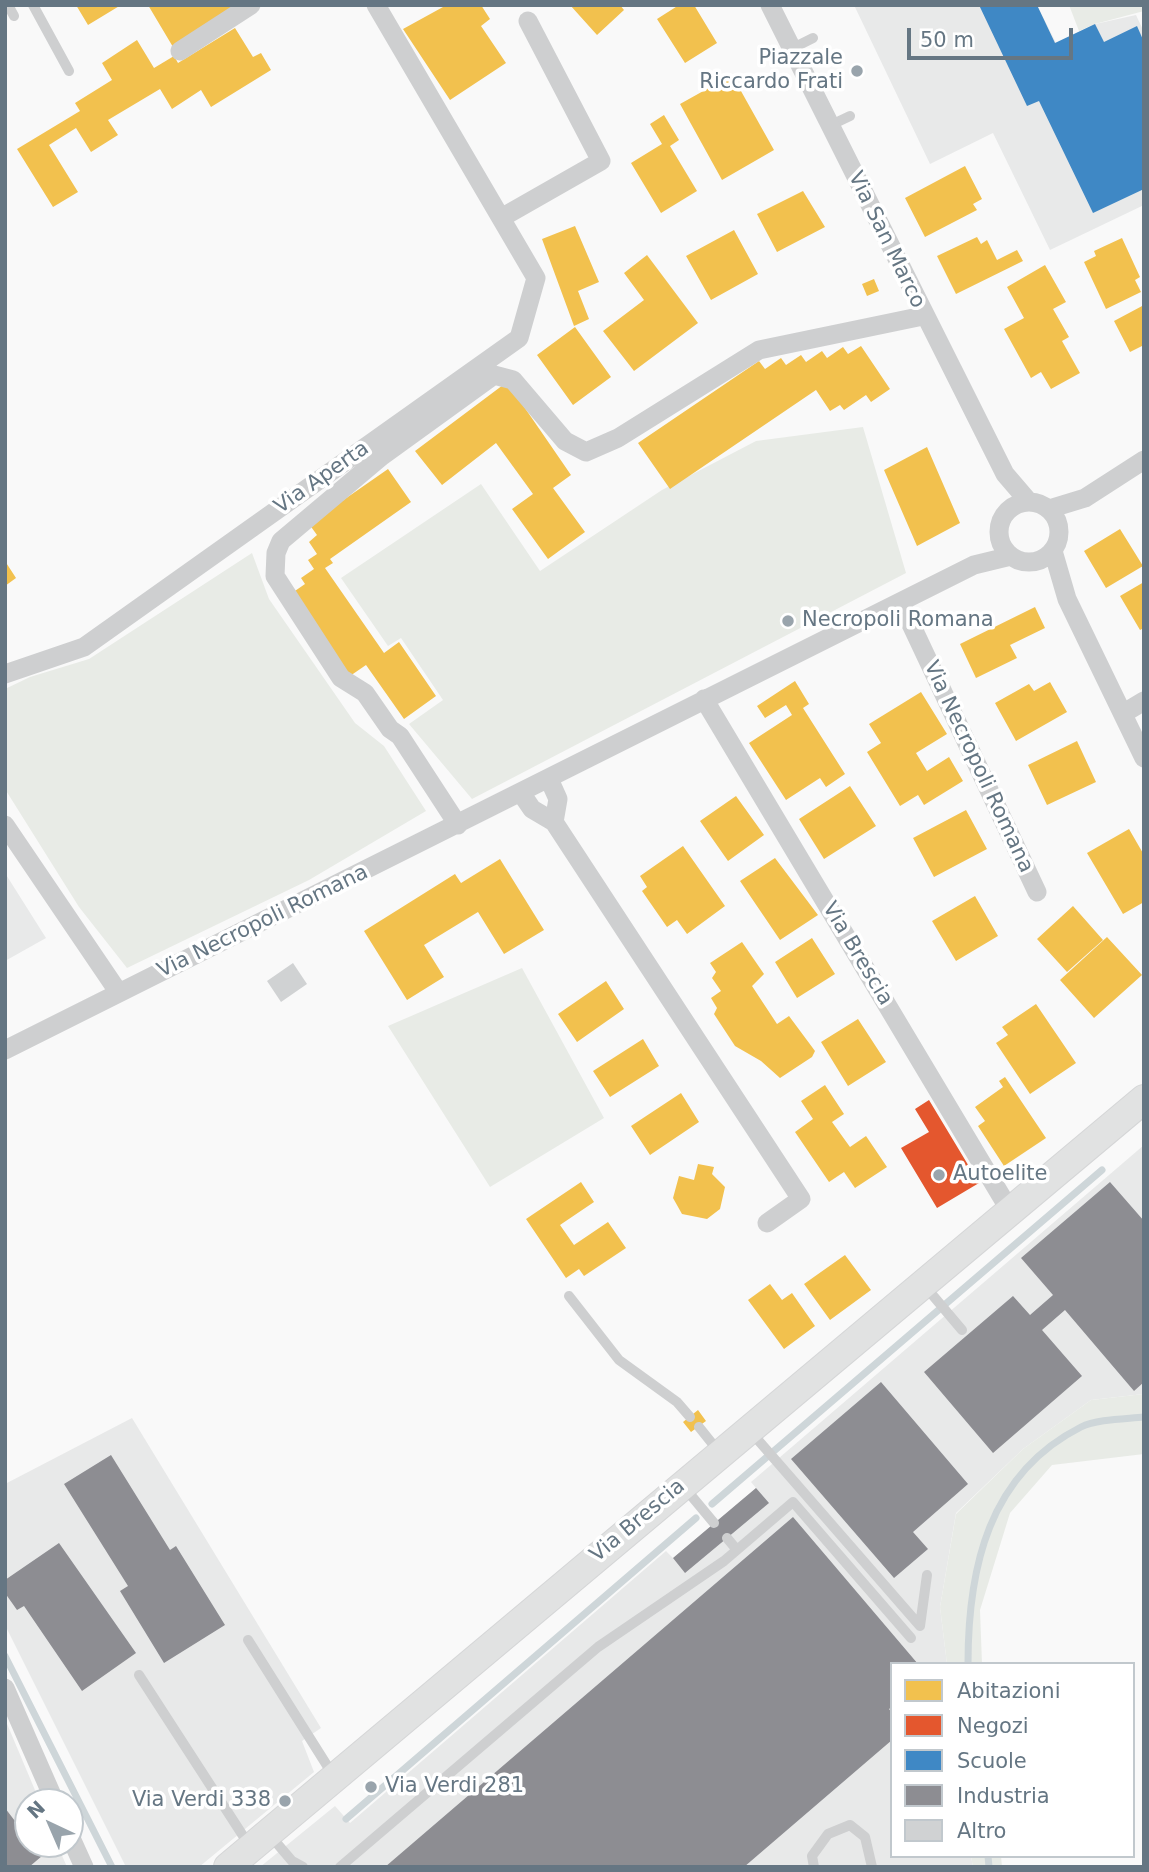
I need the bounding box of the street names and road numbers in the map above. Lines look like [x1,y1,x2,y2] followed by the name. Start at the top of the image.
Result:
[842,168,930,312] street label: Via San Marco
[270,436,374,520] street label: Via Aperta
[918,657,1038,877] street label: Via Necropoli Romana
[154,860,372,984] street label: Via Necropoli Romana
[816,898,898,1010] street label: Via Brescia
[585,1474,691,1568] street label: Via Brescia

